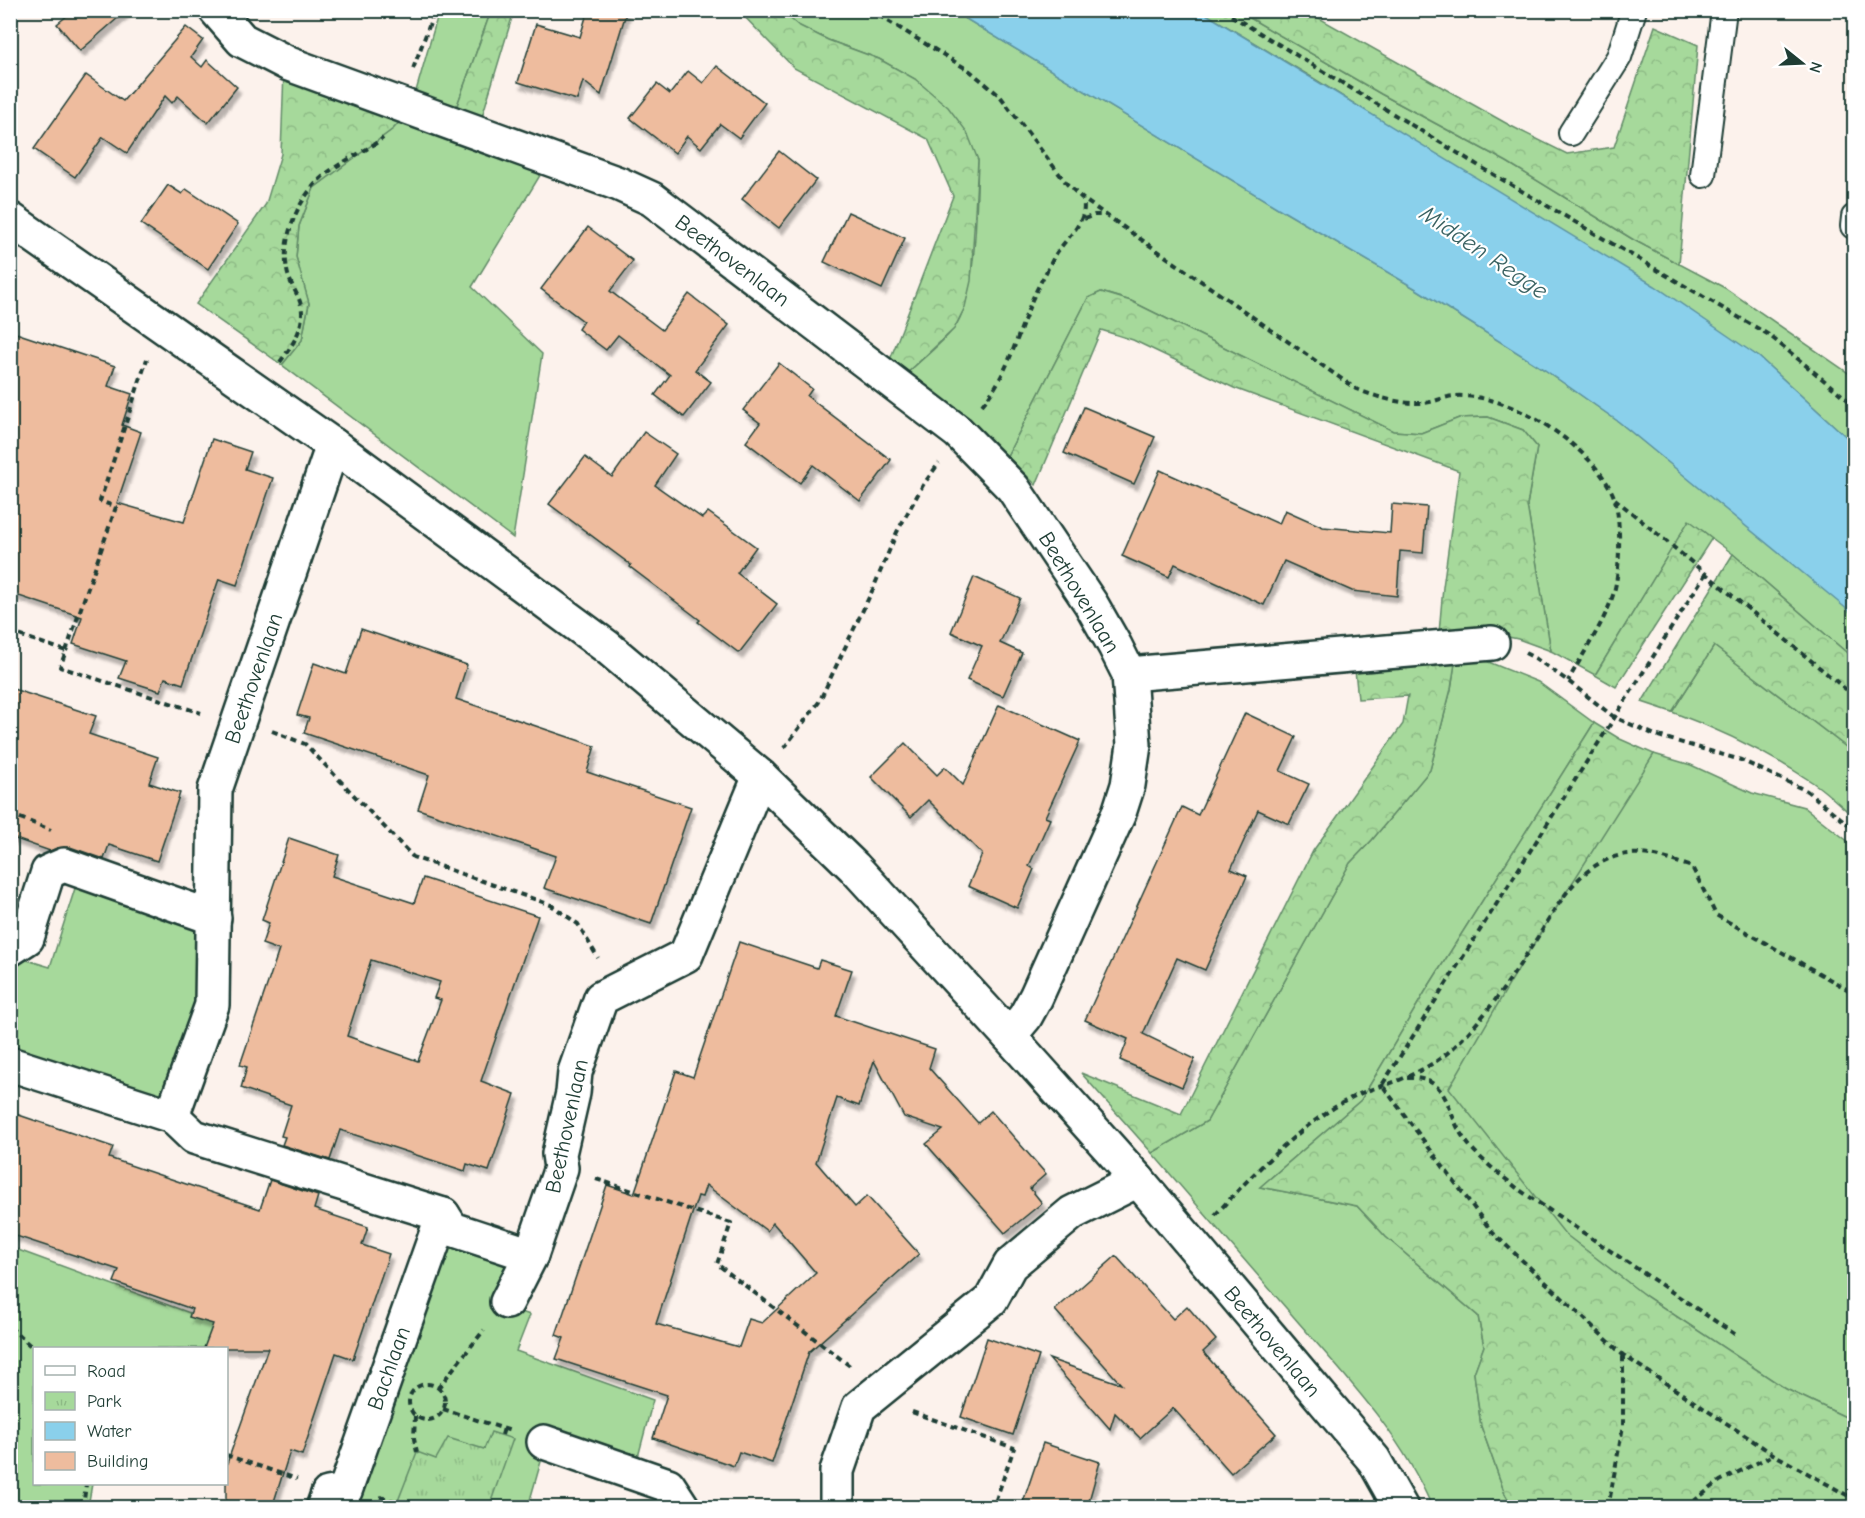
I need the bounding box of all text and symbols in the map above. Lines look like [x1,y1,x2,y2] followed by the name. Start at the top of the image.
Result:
[1772,33,1832,93] north arrow
[1805,60,1825,75] text: N
[1414,198,1553,305] water label: Midden Regge
[670,209,795,312] street label: Beethovenlaan
[1033,527,1126,658] street label: Beethovenlaan
[219,609,289,747] street label: Beethovenlaan
[540,1057,594,1196] street label: Beethovenlaan
[1218,1281,1326,1402] street label: Beethovenlaan
[362,1323,416,1414] street label: Bachlaan
[33,1347,228,1485] legend
[87,1361,126,1382] text: Road
[87,1391,122,1412] text: Park
[87,1421,132,1442] text: Water
[87,1451,149,1472] text: Building

